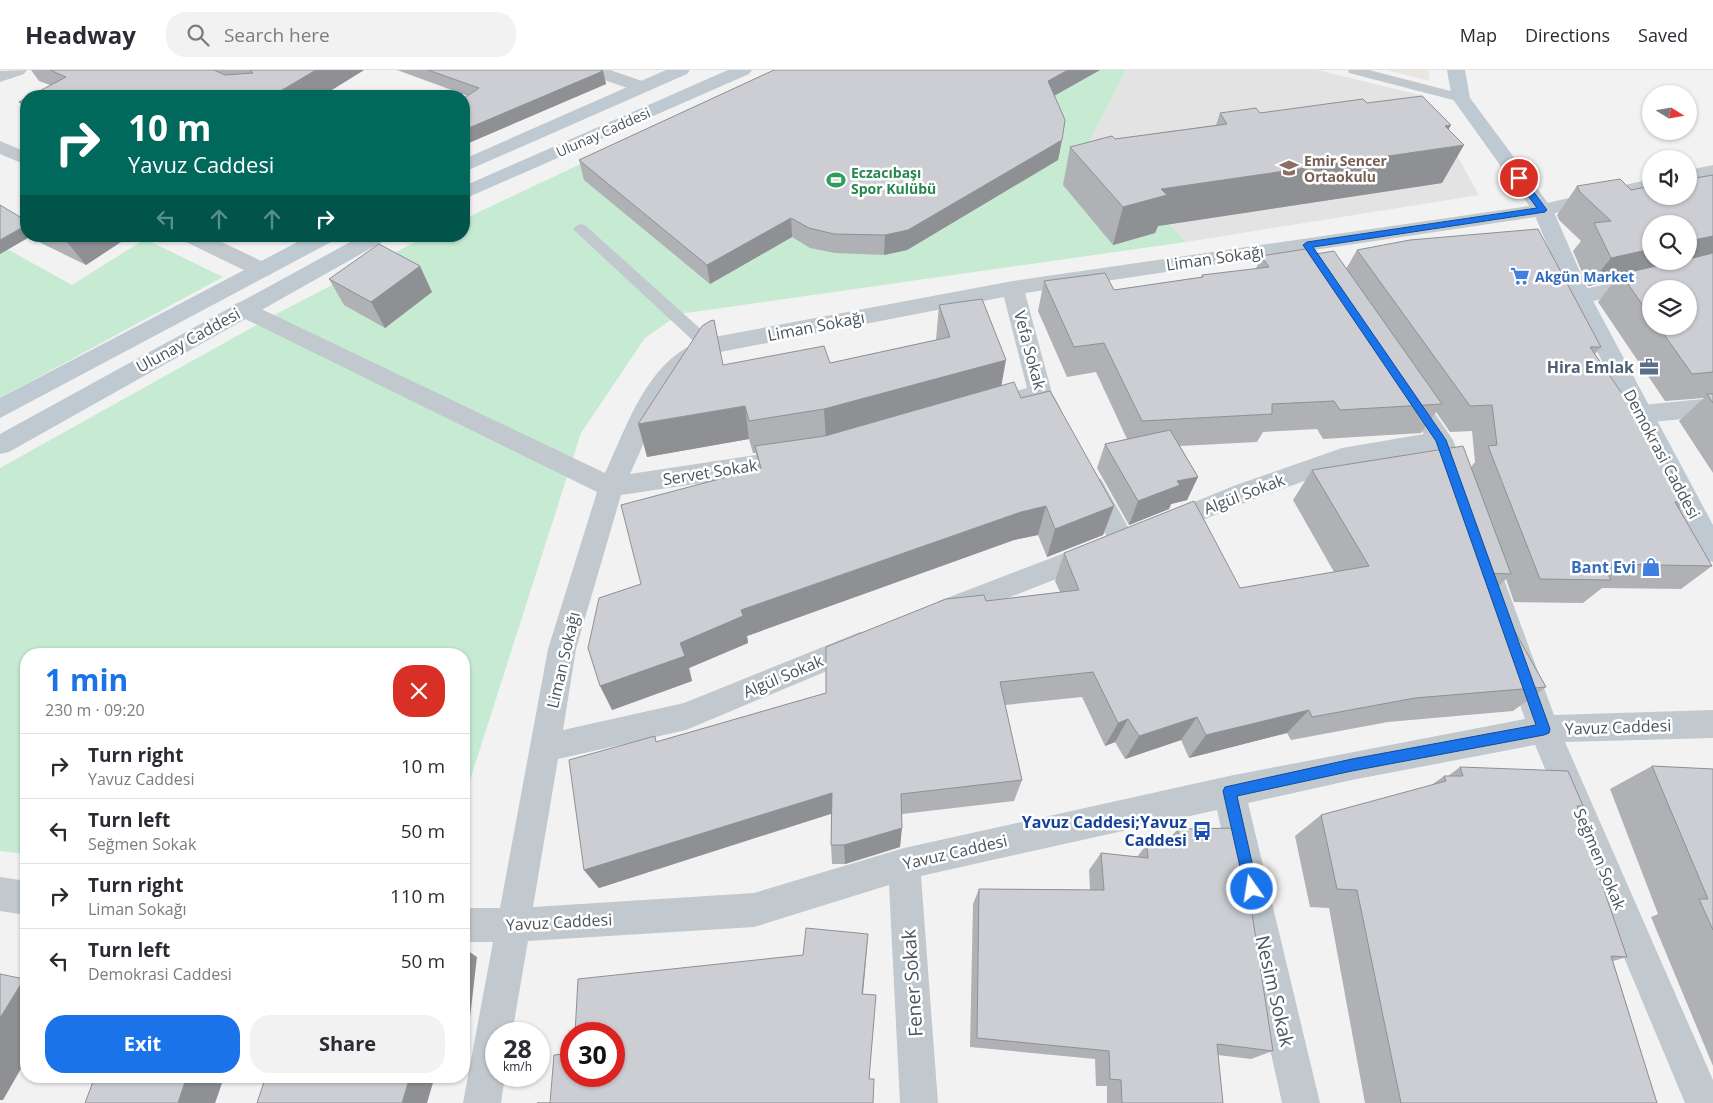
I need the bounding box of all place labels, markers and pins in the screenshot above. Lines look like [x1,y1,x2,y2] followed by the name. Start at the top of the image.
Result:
[1304,151,1388,186] place label: Emir Sencer Ortaokulu
[1278,157,1300,179] school or university icon: Emir Sencer Ortaokulu
[1498,157,1540,199] pin
[851,163,936,198] place label: Eczacıbaşı Spor Kulübü
[825,169,847,191] sports icon: Eczacıbaşı Spor Kulübü
[1509,265,1531,287] supermarket icon: Akgün Market
[1535,267,1634,286] place label: Akgün Market
[1547,356,1634,378] place label: Hira Emlak
[1638,356,1660,378] office icon: Hira Emlak
[1571,556,1636,578] place label: Bant Evi
[1640,556,1662,578] shop icon: Bant Evi
[1022,811,1187,851] place label: Yavuz Caddesi;Yavuz Caddesi̇
[1191,820,1213,842] bus stop icon: Yavuz Caddesi;Yavuz Caddesi̇

